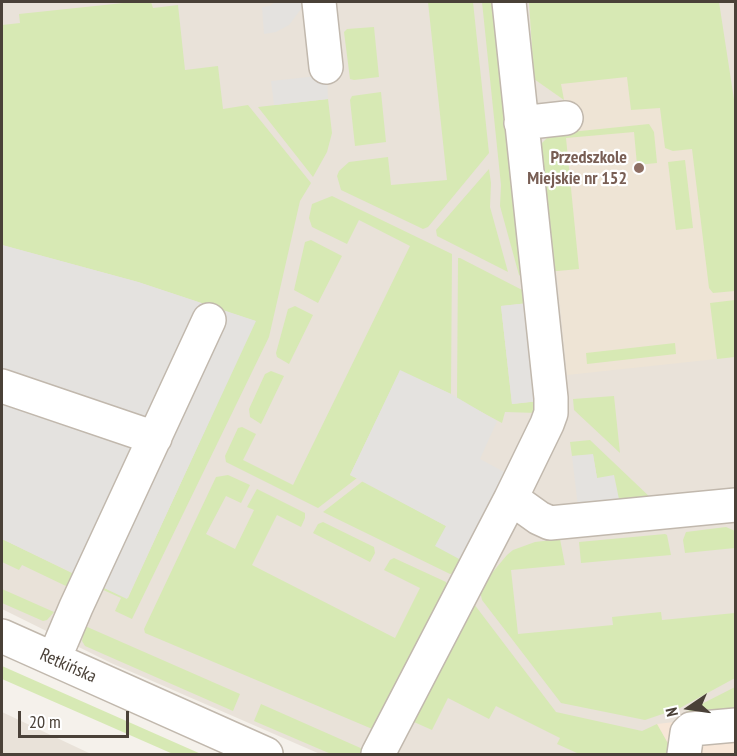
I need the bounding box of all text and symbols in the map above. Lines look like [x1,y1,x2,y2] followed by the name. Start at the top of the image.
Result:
[527,147,627,190] place label: Przedszkole Miejskie nr 152
[632,161,646,175] marker: Przedszkole Miejskie nr 152
[36,644,100,688] street label: Retkińska
[659,678,719,738] north arrow
[21,699,132,737] scale bar
[661,706,682,719] text: N
[29,710,61,733] text: 20 m

